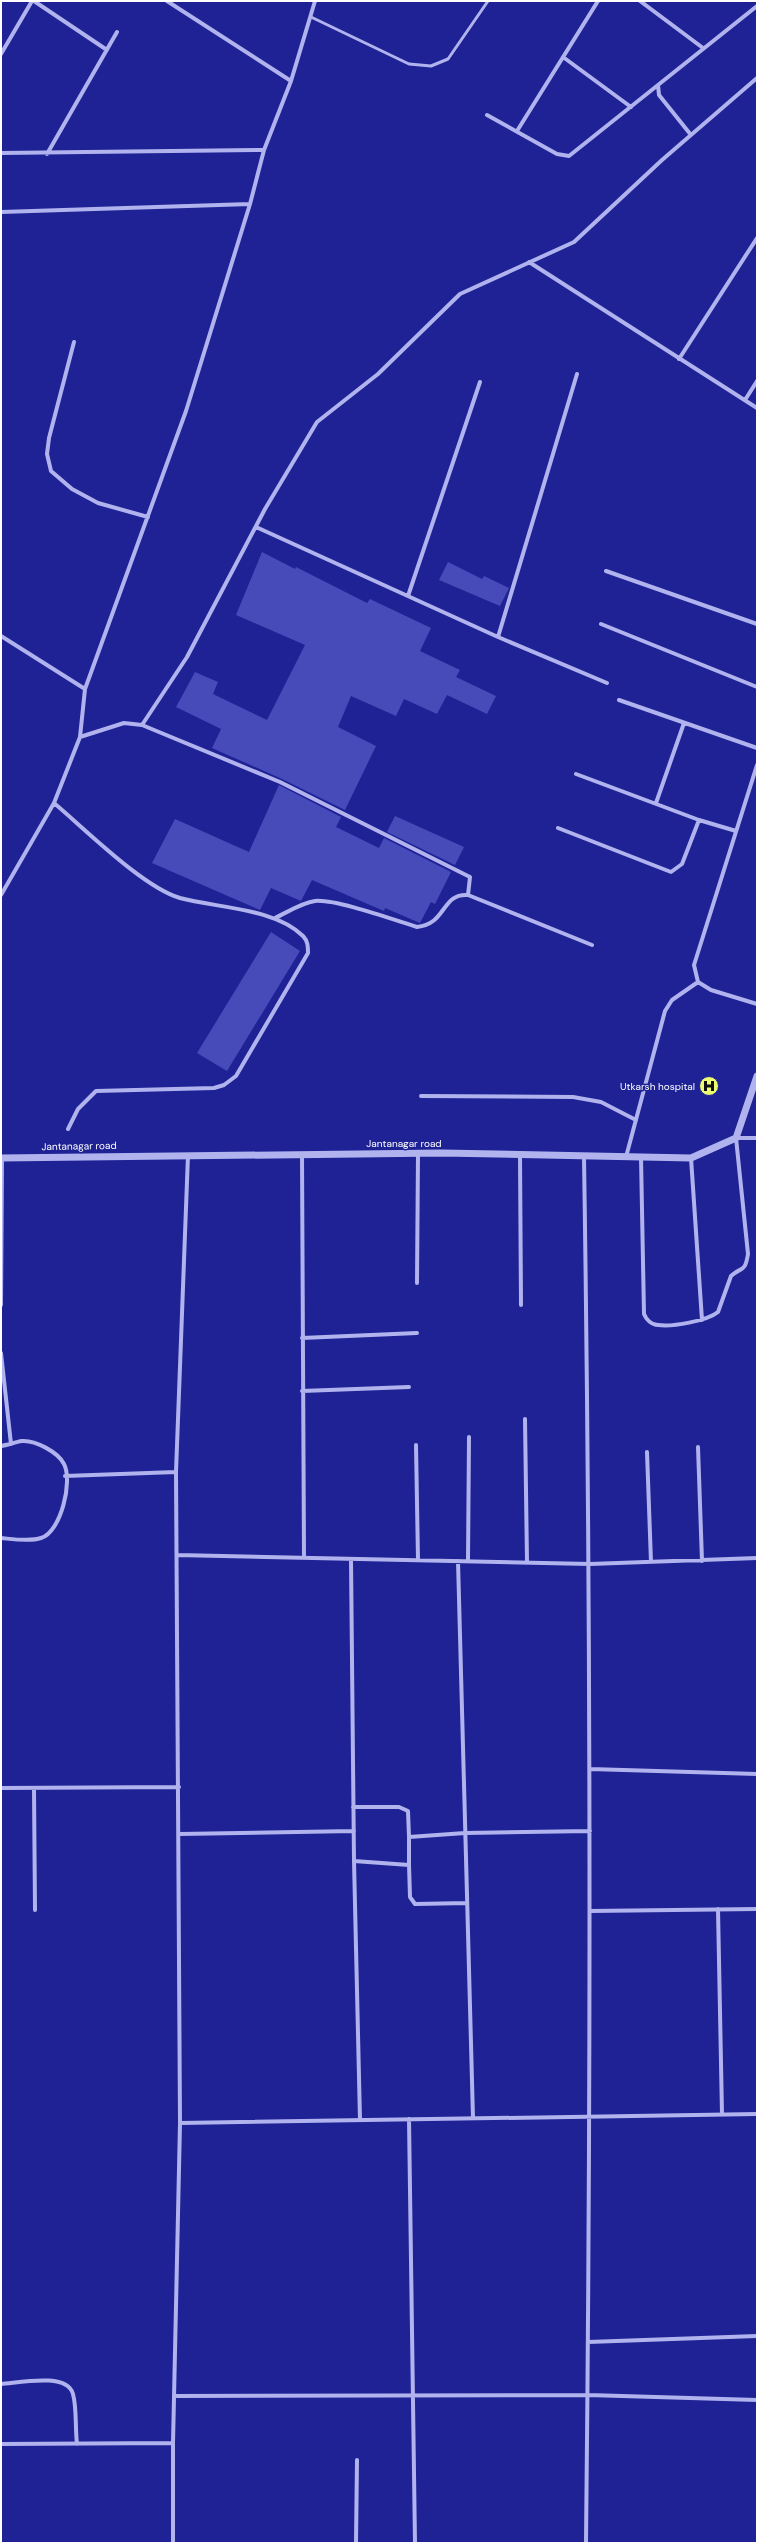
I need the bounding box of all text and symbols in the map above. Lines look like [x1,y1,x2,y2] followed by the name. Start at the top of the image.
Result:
[698,1075,720,1097] hospital icon: Utkarsh hospital
[620,1080,695,1093] place label: Utkarsh hospital
[366,1137,442,1150] street label: Jantanagar road
[41,1139,117,1153] street label: Jantanagar road

